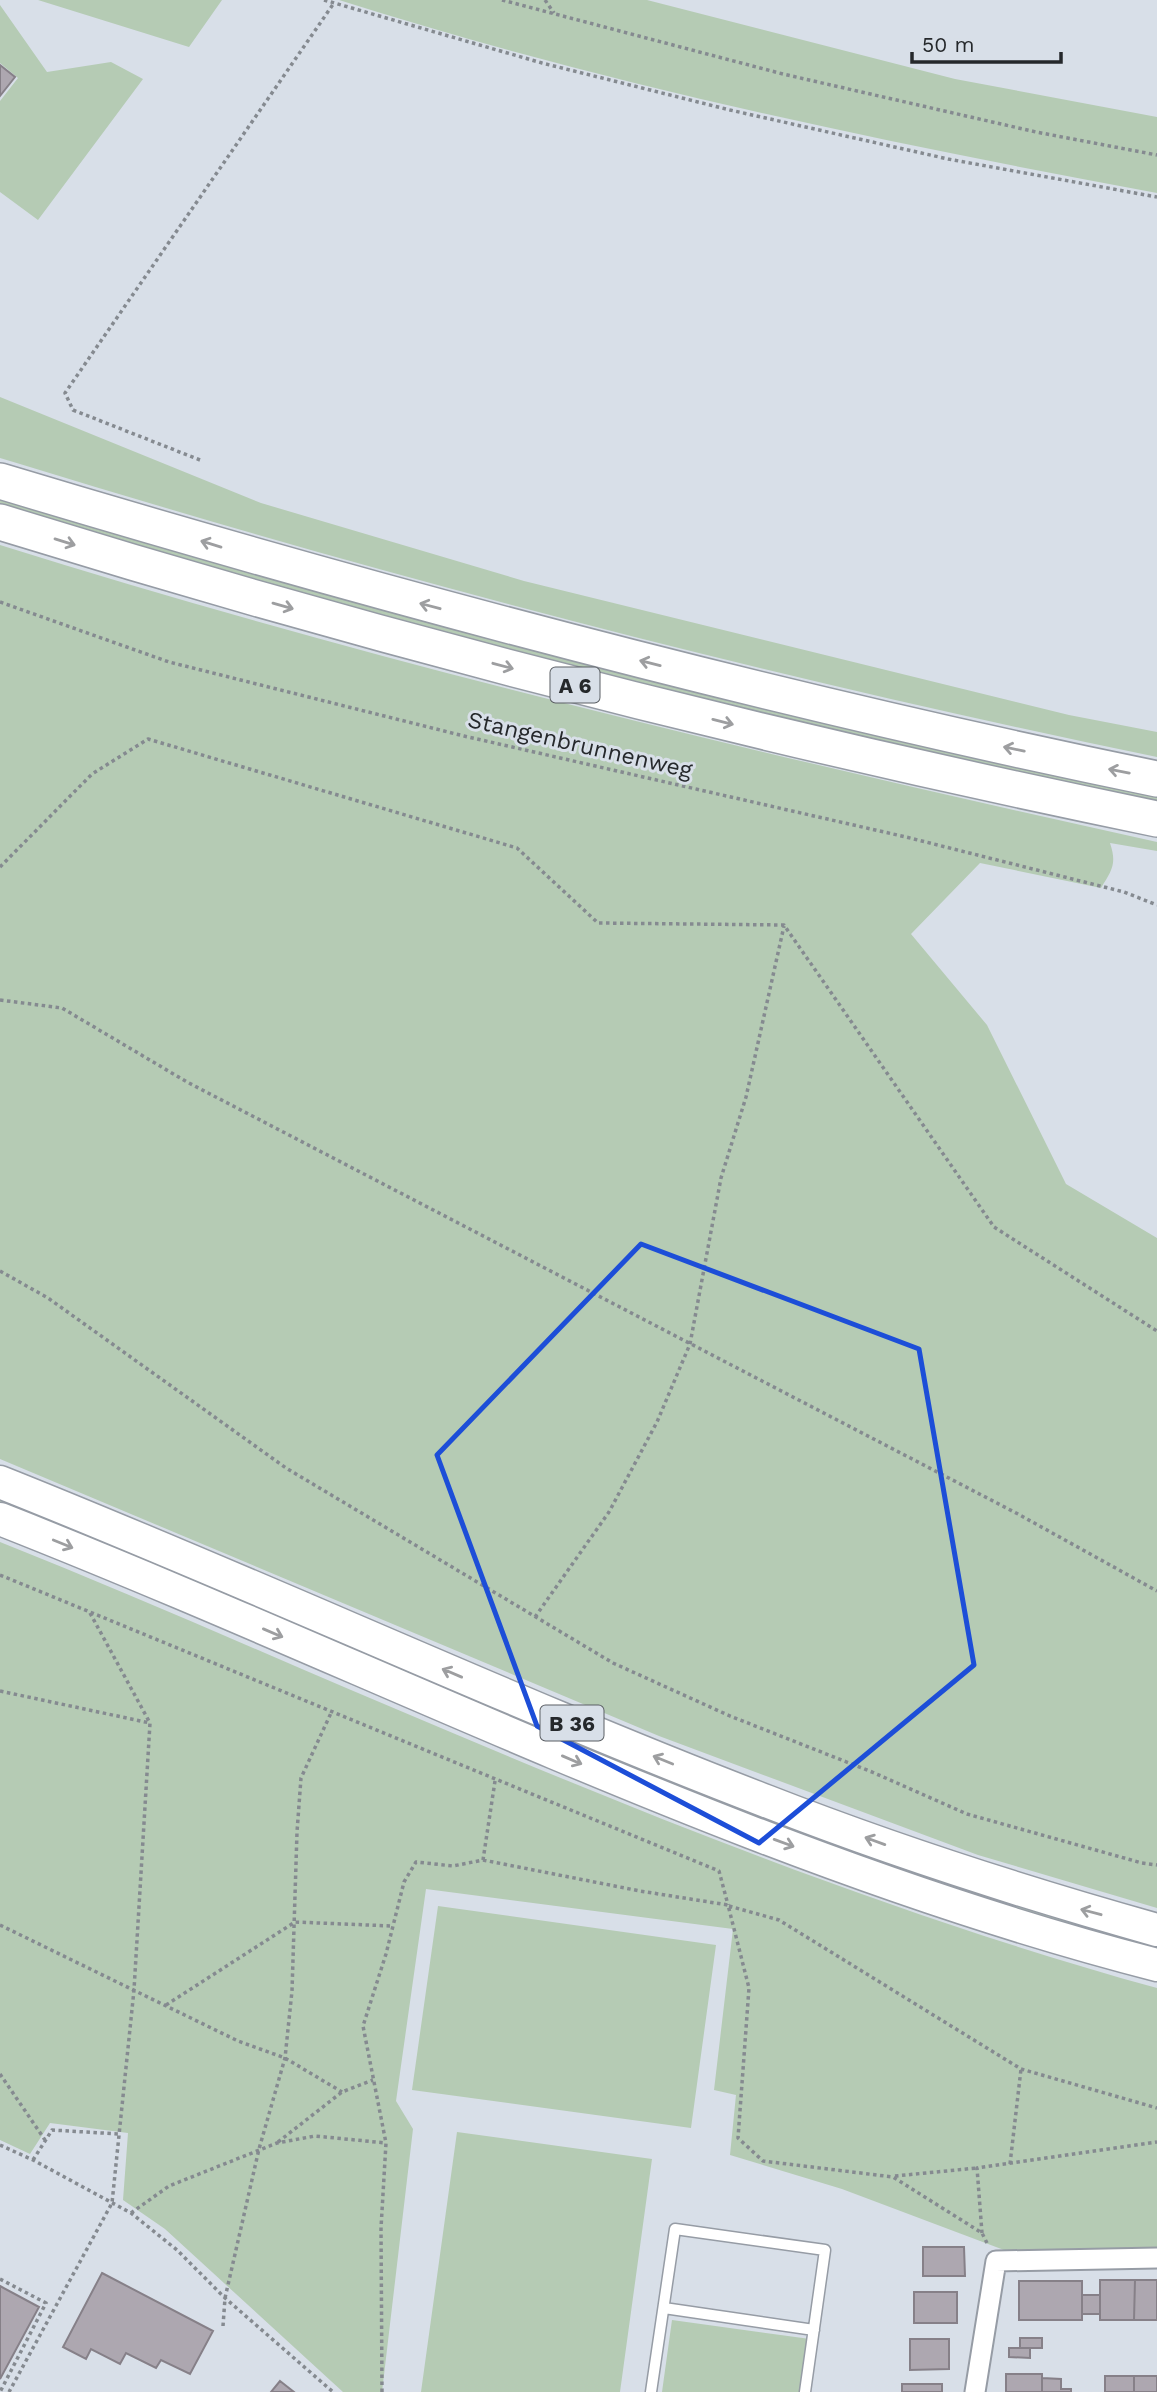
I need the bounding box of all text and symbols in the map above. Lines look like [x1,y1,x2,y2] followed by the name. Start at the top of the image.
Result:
[912,21,1061,65] scale bar
[922,32,974,57] text: 50 m
[54,536,76,549] one-way arrow
[200,537,222,549] one-way arrow
[419,599,441,612] one-way arrow
[272,600,294,613] one-way arrow
[639,656,662,669] one-way arrow
[491,660,514,673] one-way arrow
[550,668,600,702] road number: A 6
[465,706,696,784] street label: Stangenbrunnenweg
[712,716,734,729] one-way arrow
[1003,741,1026,755] one-way arrow
[1108,763,1131,777] one-way arrow
[52,1538,74,1551] one-way arrow
[262,1627,283,1640] one-way arrow
[442,1666,464,1679] one-way arrow
[540,1706,604,1740] road number: B 36
[652,1753,674,1766] one-way arrow
[561,1754,583,1767] one-way arrow
[864,1834,886,1847] one-way arrow
[773,1838,795,1850] one-way arrow
[1080,1905,1103,1918] one-way arrow

